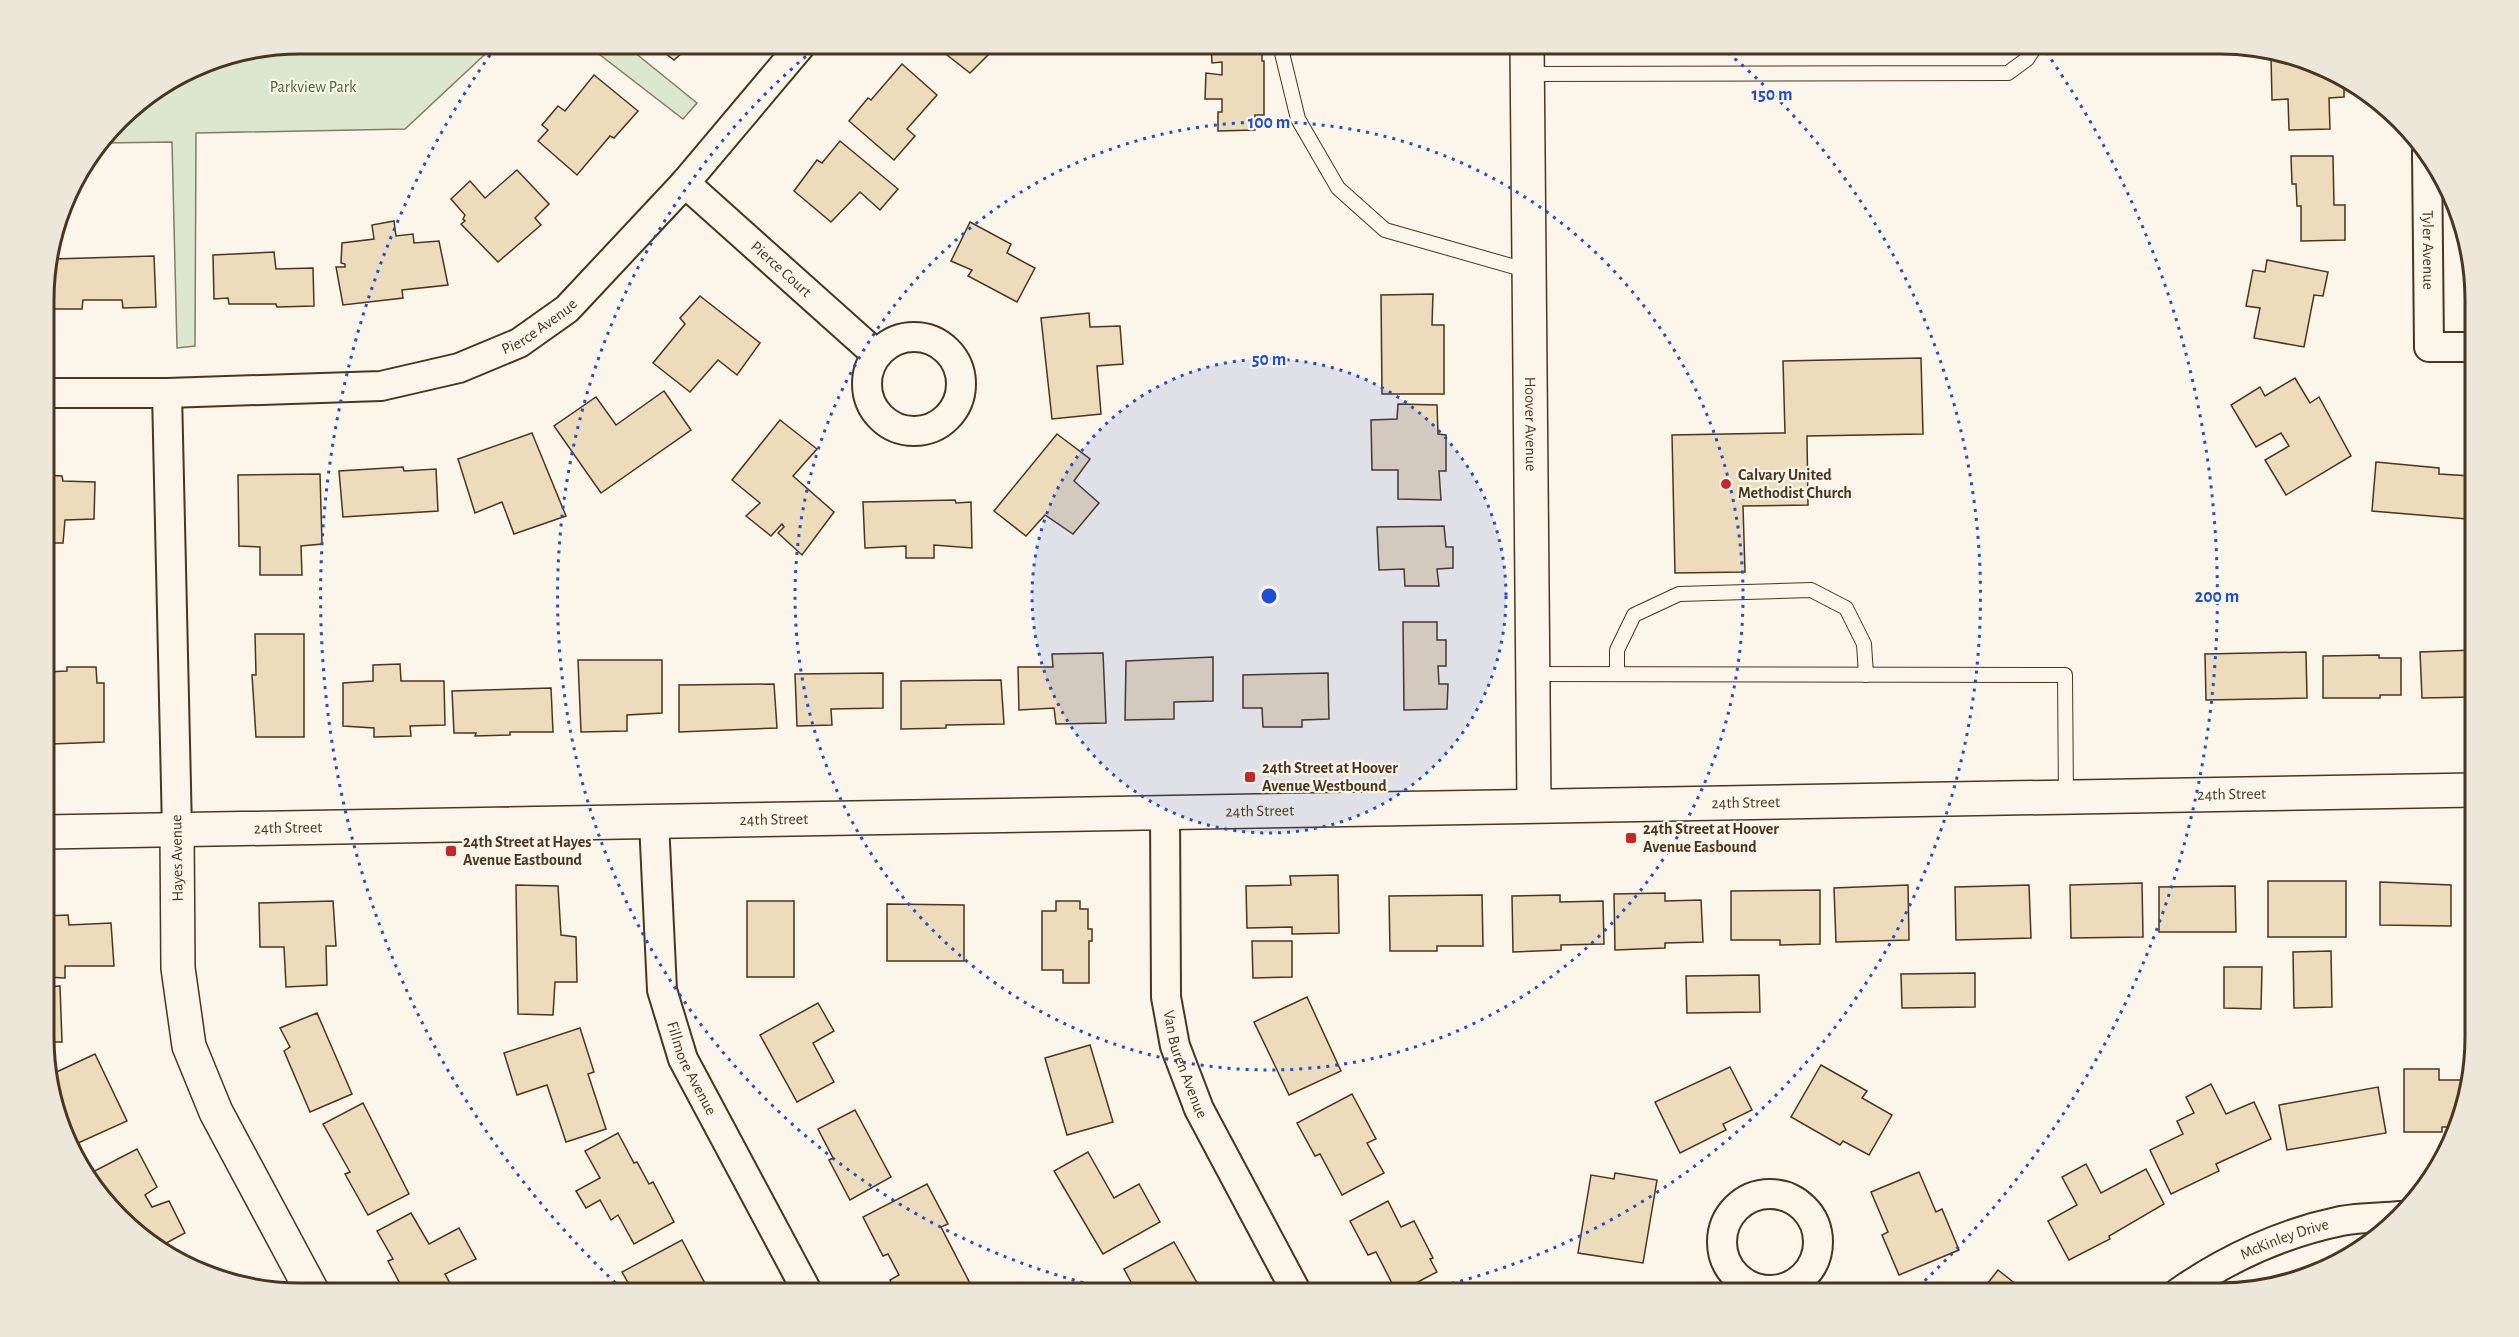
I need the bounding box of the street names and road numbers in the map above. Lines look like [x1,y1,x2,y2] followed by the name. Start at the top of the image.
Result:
[2419,210,2436,290] street label: Tyler Avenue
[748,238,814,300] street label: Pierce Court
[499,296,580,357] street label: Pierce Avenue
[1522,377,1539,471] street label: Hoover Avenue
[2197,786,2266,803] street label: 24th Street
[1711,794,1780,811] street label: 24th Street
[1225,802,1294,820] street label: 24th Street
[739,811,808,828] street label: 24th Street
[168,814,187,902] street label: Hayes Avenue
[253,819,322,836] street label: 24th Street
[1161,1009,1210,1121] street label: Van Buren Avenue
[664,1019,719,1118] street label: Fillmore Avenue
[2238,1216,2330,1263] street label: McKinley Drive

